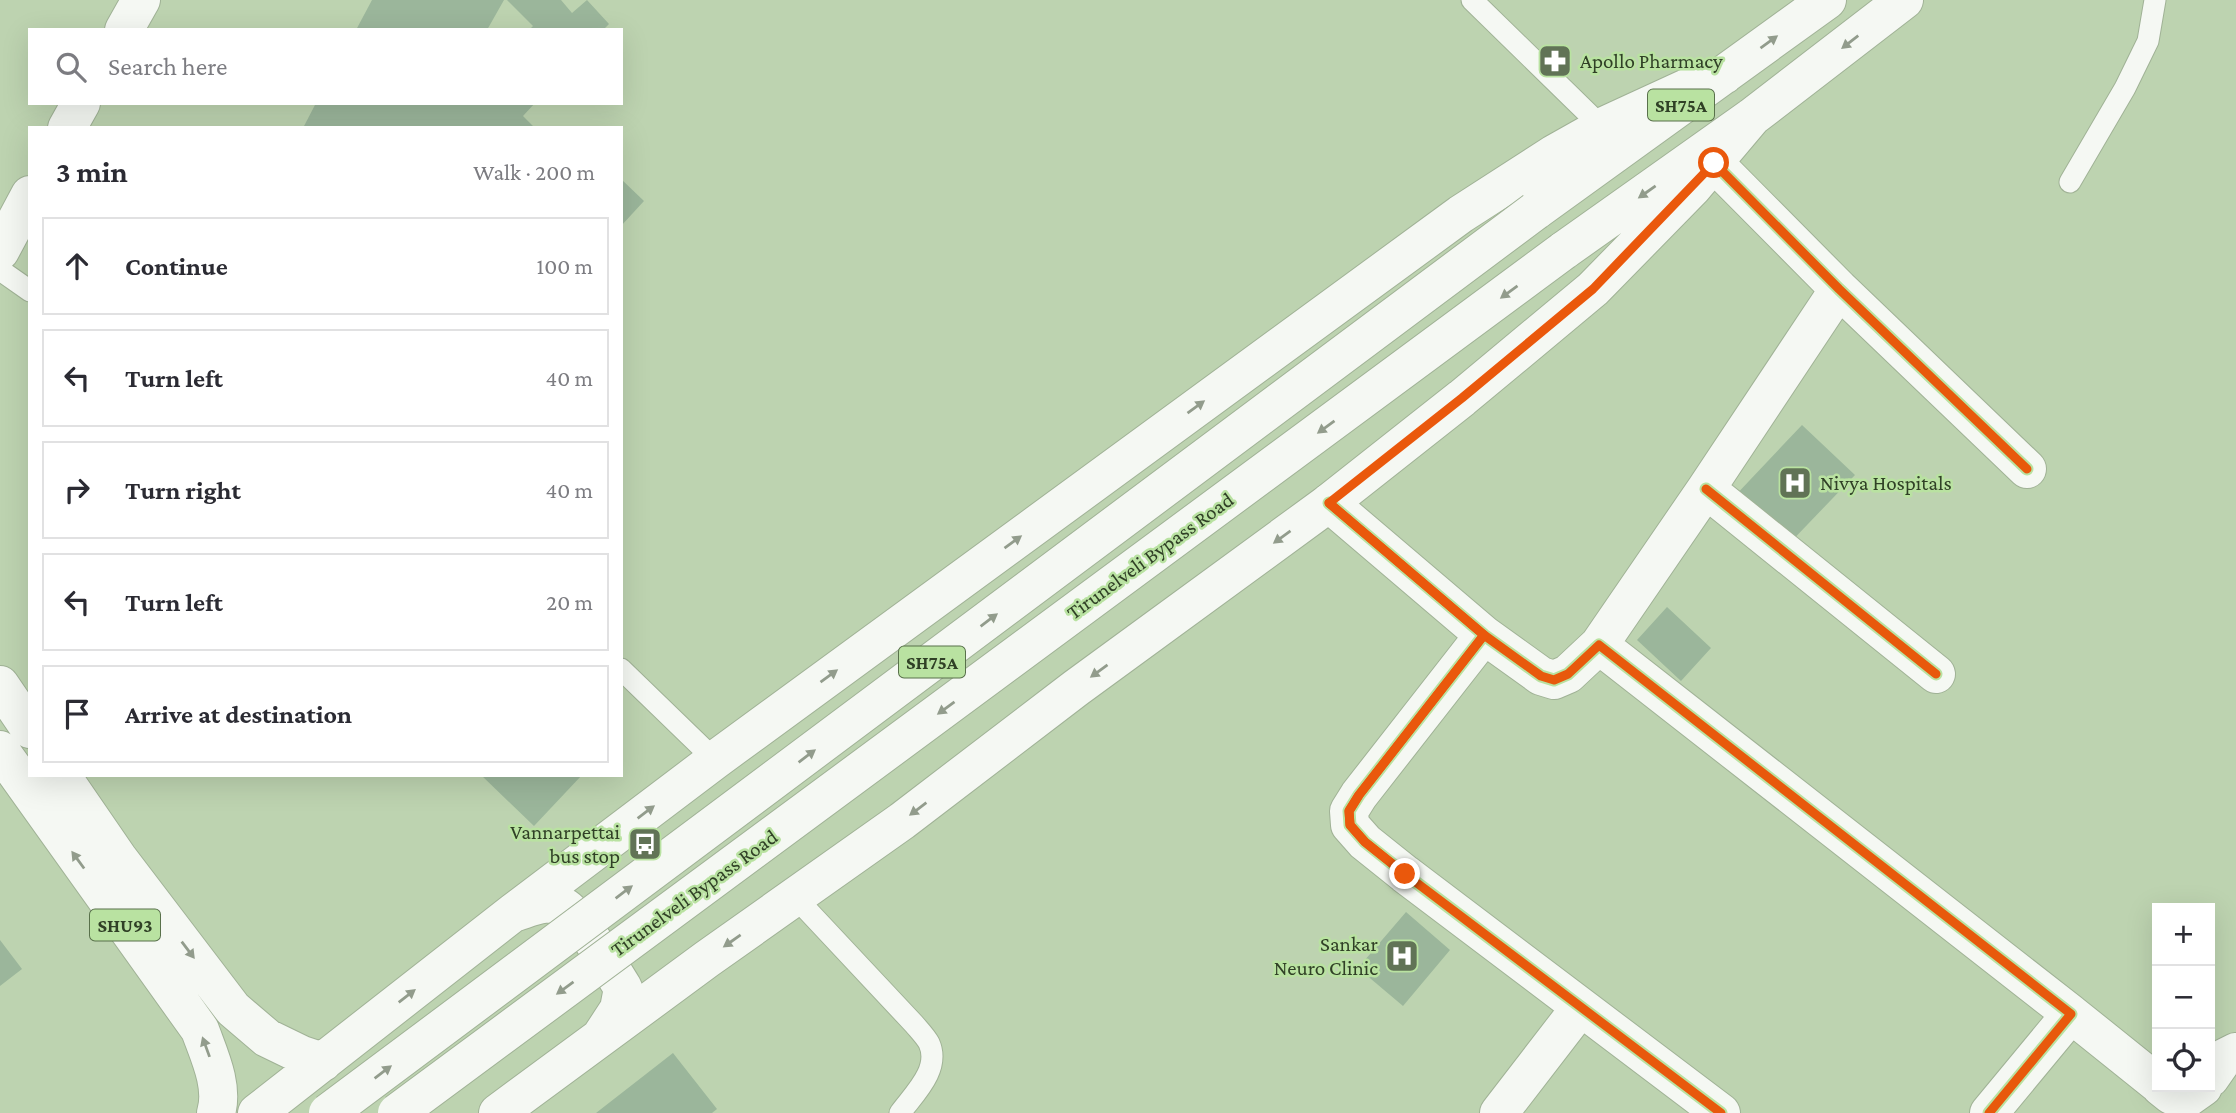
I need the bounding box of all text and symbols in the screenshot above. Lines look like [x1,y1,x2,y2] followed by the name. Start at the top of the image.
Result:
[28,28,623,105] search box
[1841,34,1859,49] one-way arrow
[1760,35,1778,49] one-way arrow
[1536,42,1574,80] pharmacy icon: Apollo Pharmacy
[52,48,90,86] icon: search
[1580,49,1723,73] place label: Apollo Pharmacy
[108,52,227,81] text: Search here
[1648,90,1714,120] road number: SH75A
[1698,147,1729,178] route start
[56,155,128,188] text: 3 min
[473,159,595,185] text: Walk · 200 m
[1638,184,1656,198] one-way arrow
[58,247,96,285] icon: ahead
[125,252,228,281] text: Continue
[537,253,593,279] text: 100 m
[1500,284,1518,299] one-way arrow
[58,359,96,397] icon: left
[125,364,223,393] text: Turn left
[545,365,593,391] text: 40 m
[1187,401,1205,415] one-way arrow
[1316,420,1335,434] one-way arrow
[1776,464,1814,502] hospital icon: Nivya Hospitals
[58,471,96,509] icon: right
[1820,471,1952,495] place label: Nivya Hospitals
[125,476,241,505] text: Turn right
[545,477,593,503] text: 40 m
[1062,487,1238,625] street label: Tirunelveli Bypass Road
[1273,530,1292,544] one-way arrow
[1004,535,1022,549] one-way arrow
[58,583,96,621] icon: left
[125,588,223,617] text: Turn left
[546,589,593,615] text: 20 m
[980,613,998,627] one-way arrow
[899,646,965,678] road number: SH75A
[1090,664,1108,678] one-way arrow
[820,669,838,683] one-way arrow
[58,695,96,733] icon: arrive
[125,700,352,729] text: Arrive at destination
[937,700,955,715] one-way arrow
[797,749,816,763] one-way arrow
[909,802,927,816] one-way arrow
[637,804,655,819] one-way arrow
[510,820,620,868] place label: Vannarpettai bus stop
[606,824,782,962] street label: Tirunelveli Bypass Road
[626,825,664,863] bus stop icon: Vannarpettai bus stop
[71,851,85,869] one-way arrow
[1389,858,1420,889] route end
[615,885,633,899] one-way arrow
[2152,903,2215,1092] map controls
[2152,903,2215,966] button: +
[90,909,160,940] road number: SHU93
[1274,932,1379,980] place label: Sankar Neuro Clinic
[723,934,741,948] one-way arrow
[1383,937,1421,975] hospital icon: Sankar Neuro Clinic
[180,940,195,958] one-way arrow
[2152,966,2215,1029] button: −
[557,981,575,996] one-way arrow
[398,988,416,1003] one-way arrow
[2152,1029,2215,1092] button: locate
[200,1036,211,1057] one-way arrow
[374,1065,392,1079] one-way arrow

